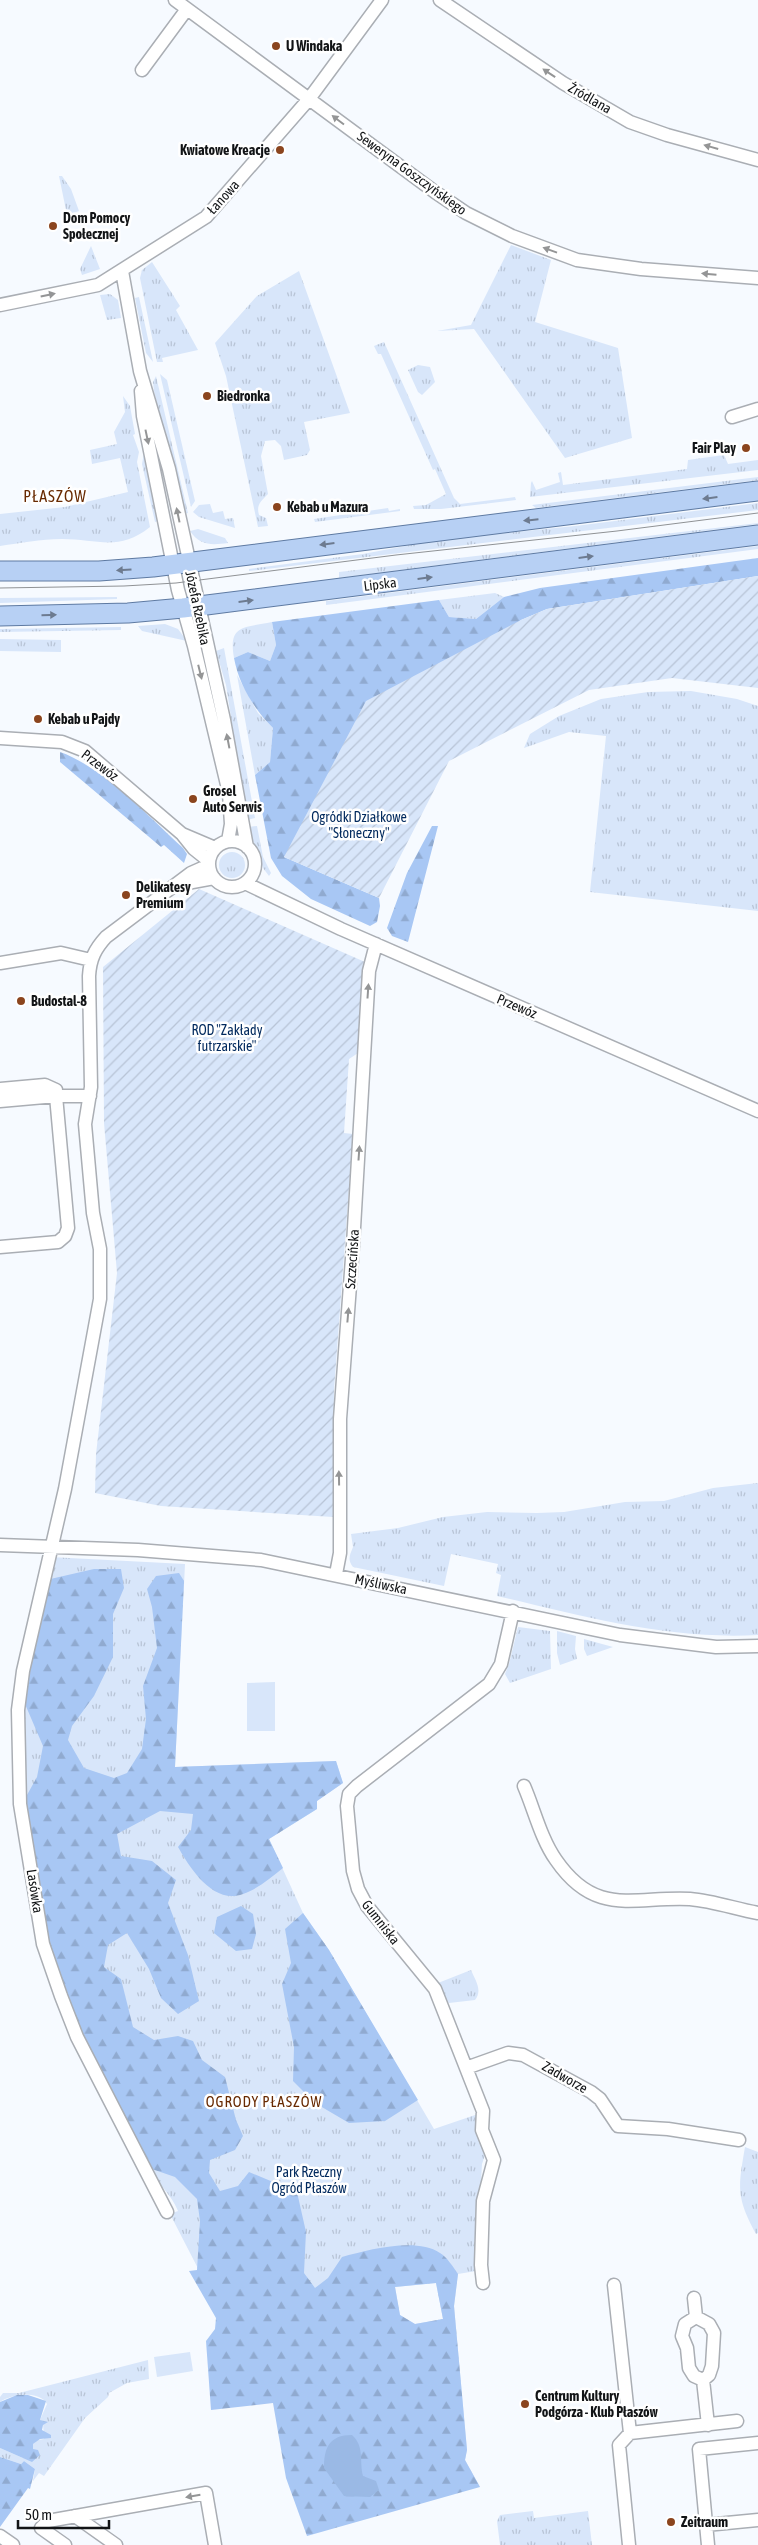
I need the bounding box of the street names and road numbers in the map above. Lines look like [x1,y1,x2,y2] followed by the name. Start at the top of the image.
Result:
[566,79,614,117] street label: Źródlana
[354,128,470,218] street label: Seweryna Goszczyńskiego
[204,177,242,217] street label: Łanowa
[182,570,214,646] street label: Józefa Rzebika
[363,574,397,594] street label: Lipska
[78,746,122,784] street label: Przewóz
[495,990,539,1022] street label: Przewóz
[342,1229,362,1289] street label: Szczecińska
[353,1571,409,1597] street label: Myśliwska
[24,1868,46,1914] street label: Lasówka
[359,1897,403,1947] street label: Gumniska
[540,2058,590,2096] street label: Zadworze

